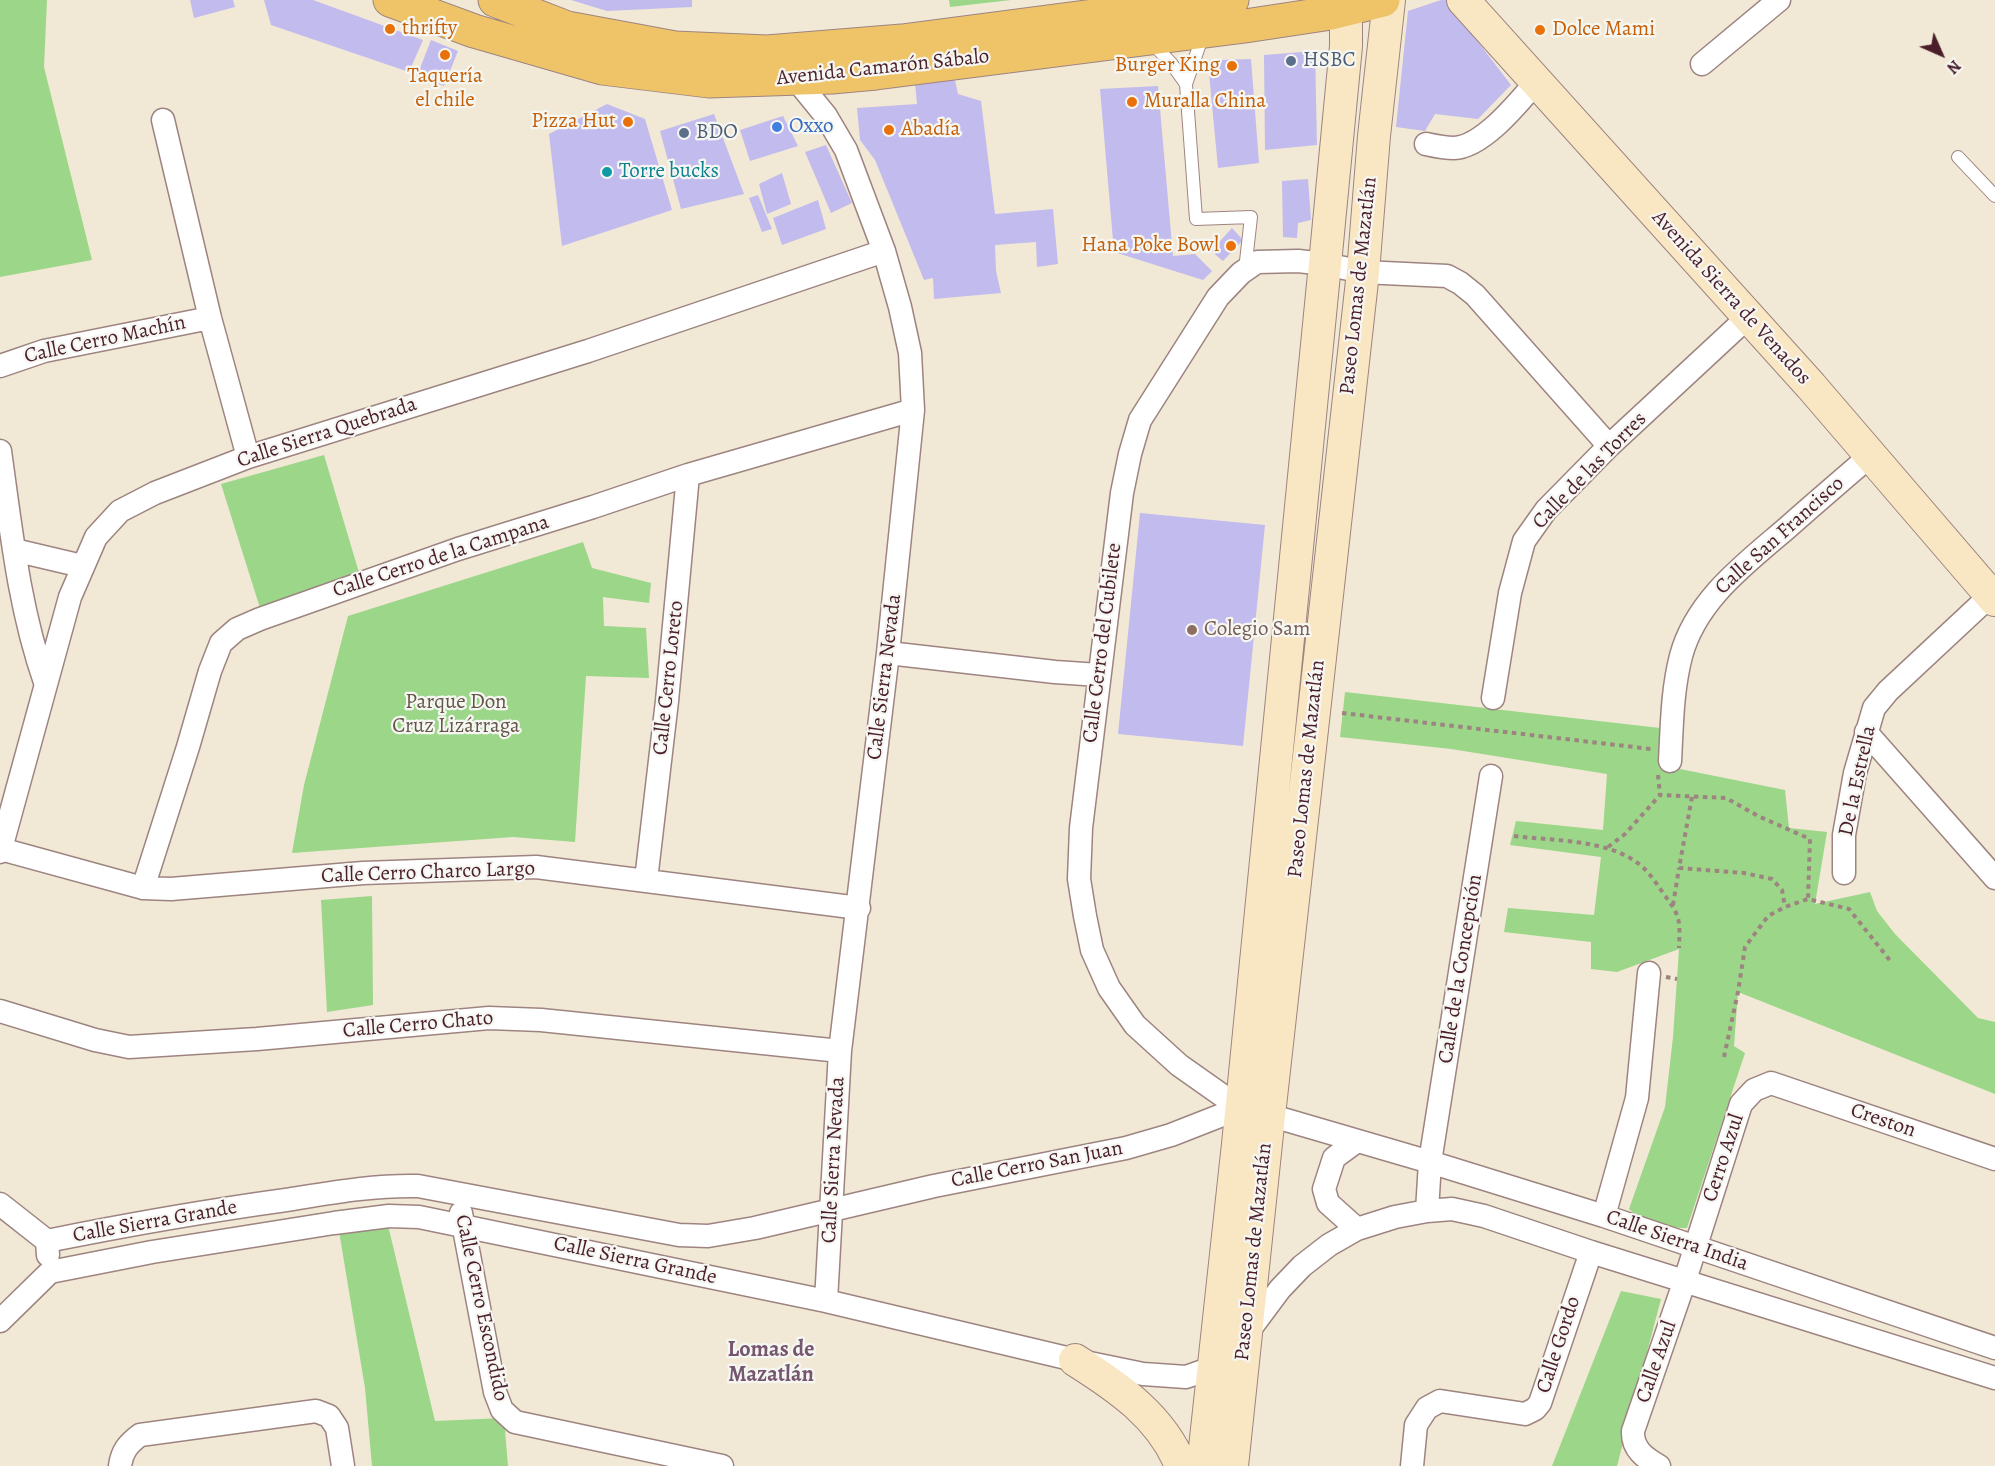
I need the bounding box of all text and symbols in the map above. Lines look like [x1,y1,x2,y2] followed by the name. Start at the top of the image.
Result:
[402,16,457,42] place label: thrifty
[1552,17,1655,43] place label: Dolce Mami
[383,22,397,36] marker: thrifty
[1533,23,1547,37] marker: Dolce Mami
[1911,24,1971,84] north arrow
[775,44,991,92] street label: Avenida Camarón Sábalo
[438,48,452,62] marker: Taquería el chile
[1303,48,1356,74] place label: HSBC
[1115,53,1220,79] place label: Burger King
[1284,54,1298,68] marker: HSBC
[1942,55,1966,79] text: N
[1225,59,1239,73] marker: Burger King
[407,64,483,114] place label: Taquería el chile
[1144,89,1266,115] place label: Muralla China
[1125,95,1139,109] marker: Muralla China
[531,109,616,135] place label: Pizza Hut
[789,114,834,140] place label: Oxxo
[621,115,635,129] marker: Pizza Hut
[901,117,960,143] place label: Abadía
[696,120,738,146] place label: BDO
[770,120,784,134] marker: Oxxo
[882,123,896,137] marker: Abadía
[677,126,691,140] marker: BDO
[619,159,719,185] place label: Torre bucks
[600,165,614,179] marker: Torre bucks
[1335,176,1383,396] street label: Paseo Lomas de Mazatlán
[1646,206,1816,390] street label: Avenida Sierra de Venados
[1081,233,1219,259] place label: Hana Poke Bowl
[1224,239,1238,253] marker: Hana Poke Bowl
[22,311,188,369] street label: Calle Cerro Machín
[234,392,420,474] street label: Calle Sierra Quebrada
[1528,407,1652,535] street label: Calle de las Torres
[1710,472,1850,600] street label: Calle San Francisco
[330,510,552,604] street label: Calle Cerro de la Campana
[1078,542,1128,744] street label: Calle Cerro del Cubilete
[862,593,908,761] street label: Calle Sierra Nevada
[648,600,690,756] street label: Calle Cerro Loreto
[1204,617,1311,643] place label: Colegio Sam
[1185,623,1199,637] marker: Colegio Sam
[1283,659,1331,879] street label: Paseo Lomas de Mazatlán
[392,690,520,740] park label: Parque Don Cruz Lizárraga
[1834,723,1882,839] street label: De la Estrella
[321,857,535,889] street label: Calle Cerro Charco Largo
[1434,873,1488,1065] street label: Calle de la Concepción
[342,1006,494,1044] street label: Calle Cerro Chato
[817,1076,851,1244] street label: Calle Sierra Nevada
[1847,1098,1919,1144] street label: Creston
[1698,1111,1750,1205] street label: Cerro Azul
[949,1136,1125,1194] street label: Calle Cerro San Juan
[1230,1142,1278,1362] street label: Paseo Lomas de Mazatlán
[71,1195,239,1249] street label: Calle Sierra Grande
[1603,1205,1751,1277] street label: Calle Sierra India
[449,1213,513,1403] street label: Calle Cerro Escondido
[551,1231,719,1291] street label: Calle Sierra Grande
[1532,1293,1586,1397] street label: Calle Gordo
[1631,1318,1683,1406] street label: Calle Azul
[728,1338,814,1390] district label: Lomas de Mazatlán

